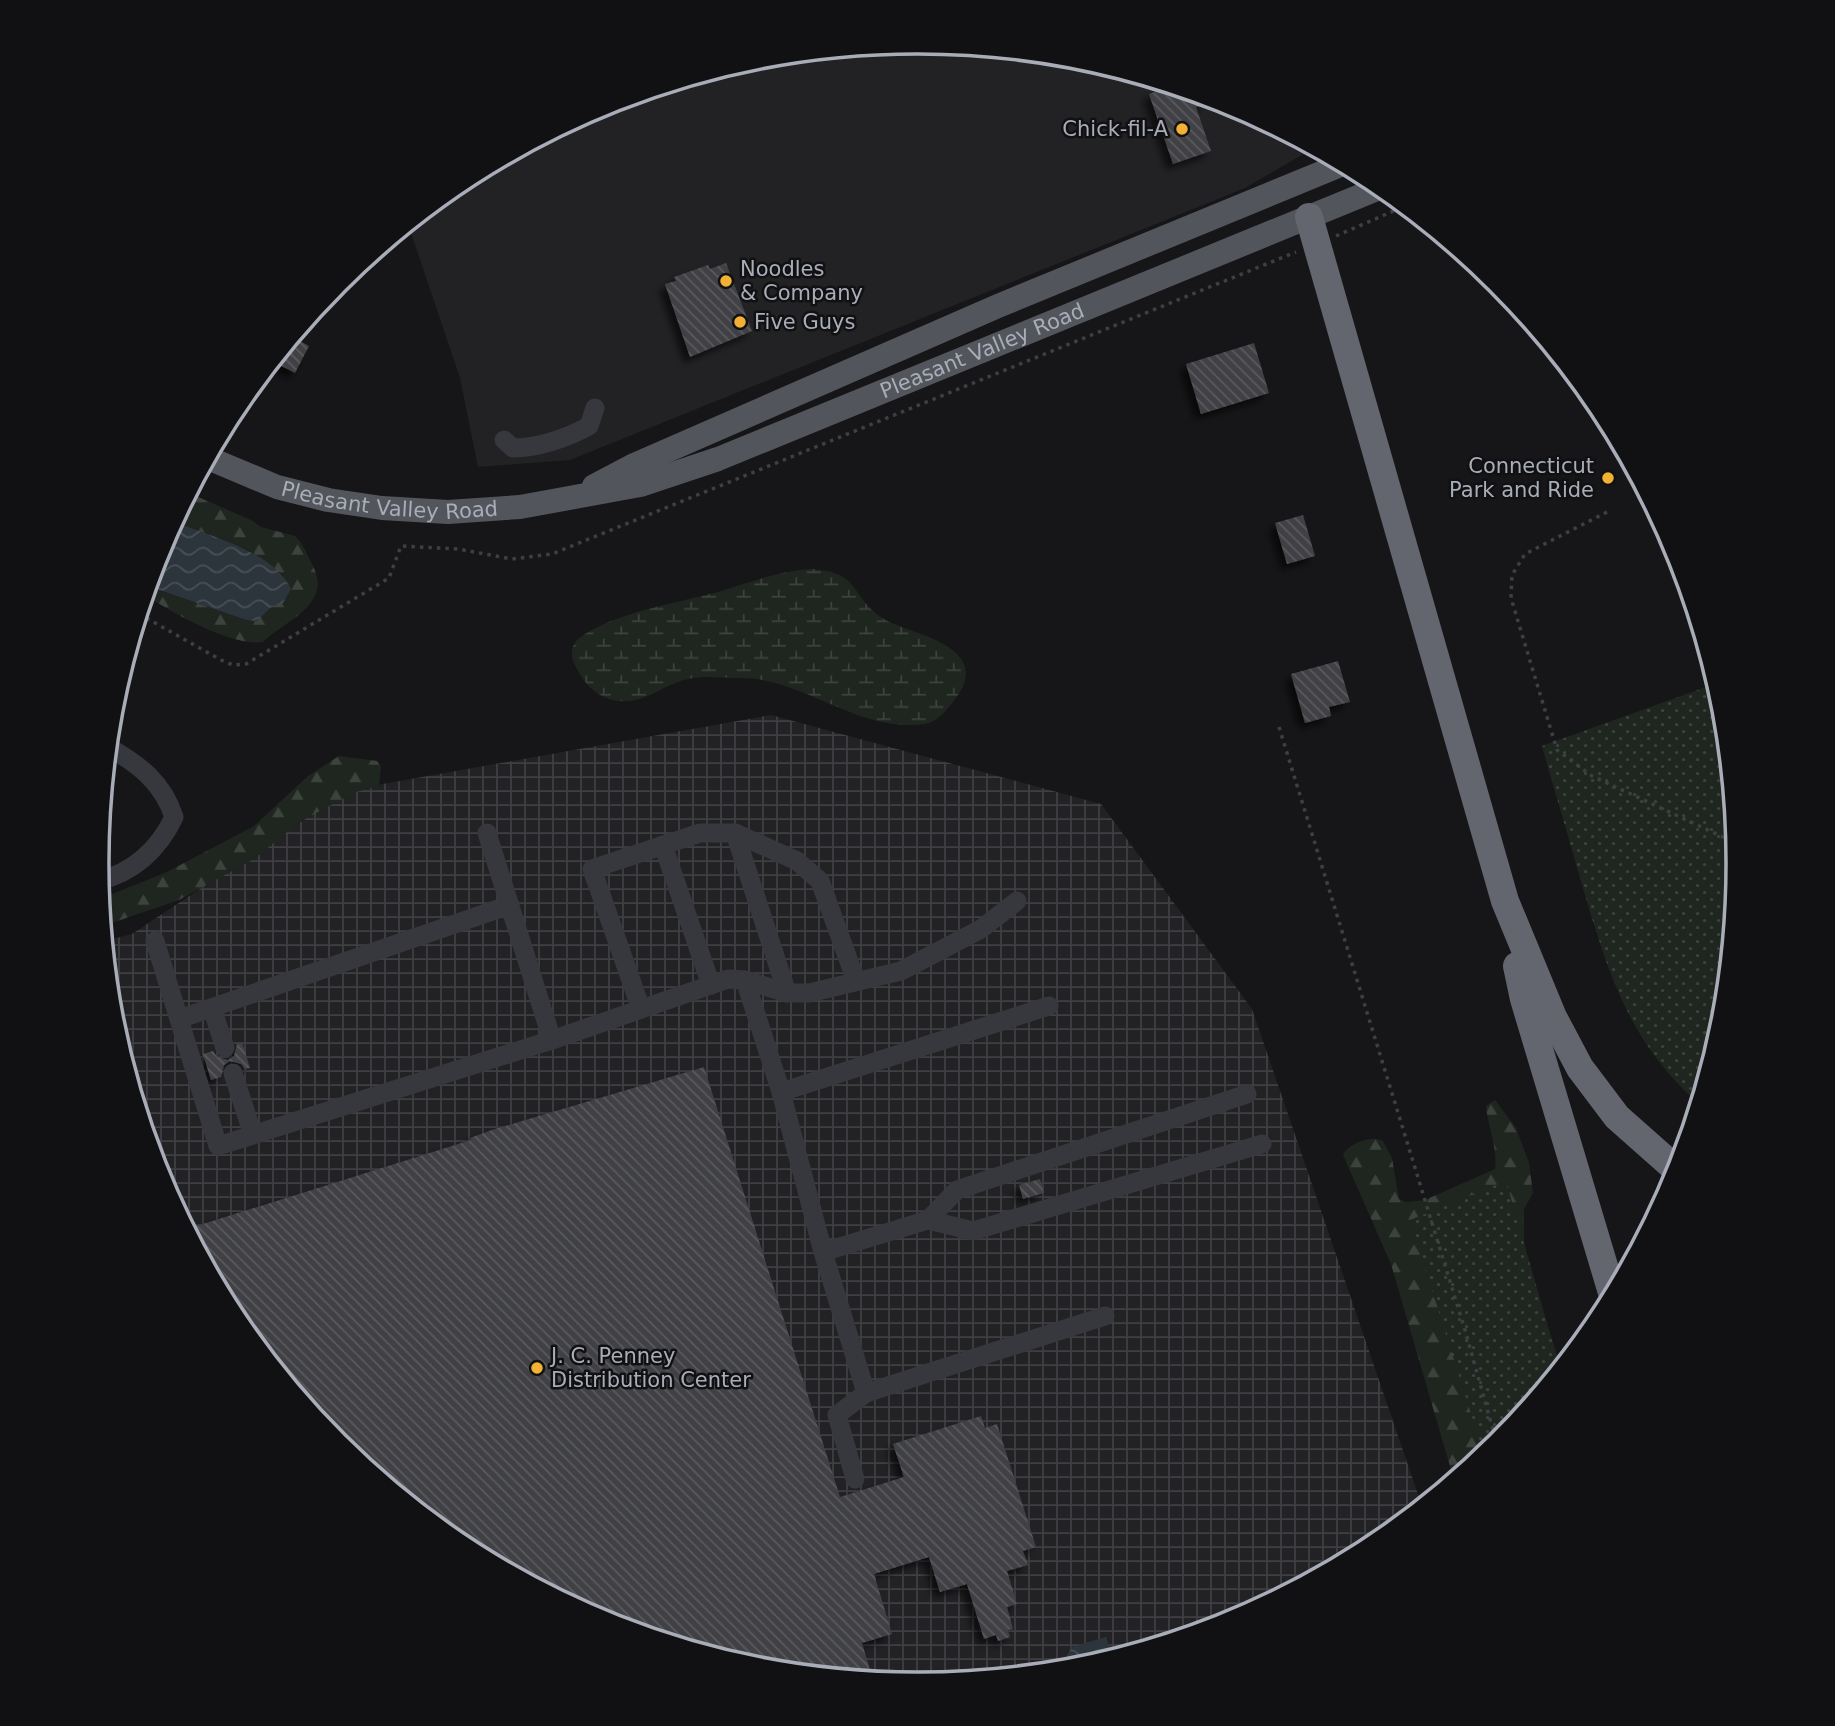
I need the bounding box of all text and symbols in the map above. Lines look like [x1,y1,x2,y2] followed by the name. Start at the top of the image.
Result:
[1062,117,1169,141] place label: Chick-fil-A
[1174,121,1190,137] marker: Chick-fil-A
[740,257,863,305] place label: Noodles & Company
[718,273,734,289] marker: Noodles & Company
[876,298,1088,403] street label: Pleasant Valley Road
[754,310,855,334] place label: Five Guys
[732,314,748,330] marker: Five Guys
[1449,454,1594,502] place label: Connecticut Park and Ride
[1600,470,1616,486] marker: Connecticut Park and Ride
[279,477,499,524] street label: Pleasant Valley Road
[549,1344,751,1392] place label: J. C. Penney Distribution Center
[529,1360,545,1376] marker: J. C. Penney Distribution Center

